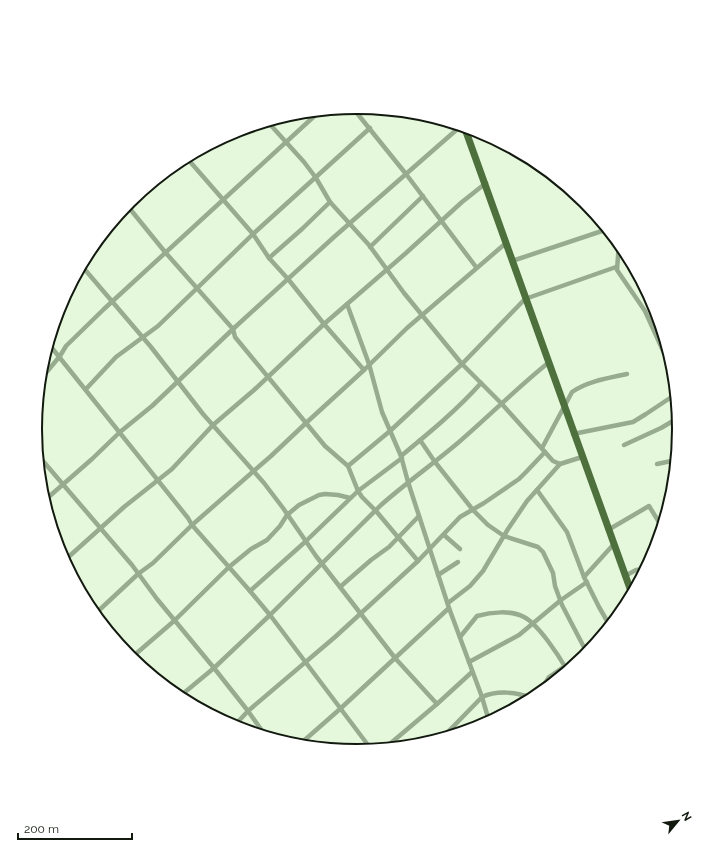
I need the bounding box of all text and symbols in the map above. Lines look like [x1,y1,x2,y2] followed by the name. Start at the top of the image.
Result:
[658,801,698,841] north arrow
[679,810,694,823] text: N
[18,815,132,841] scale bar
[24,822,59,836] text: 200 m

